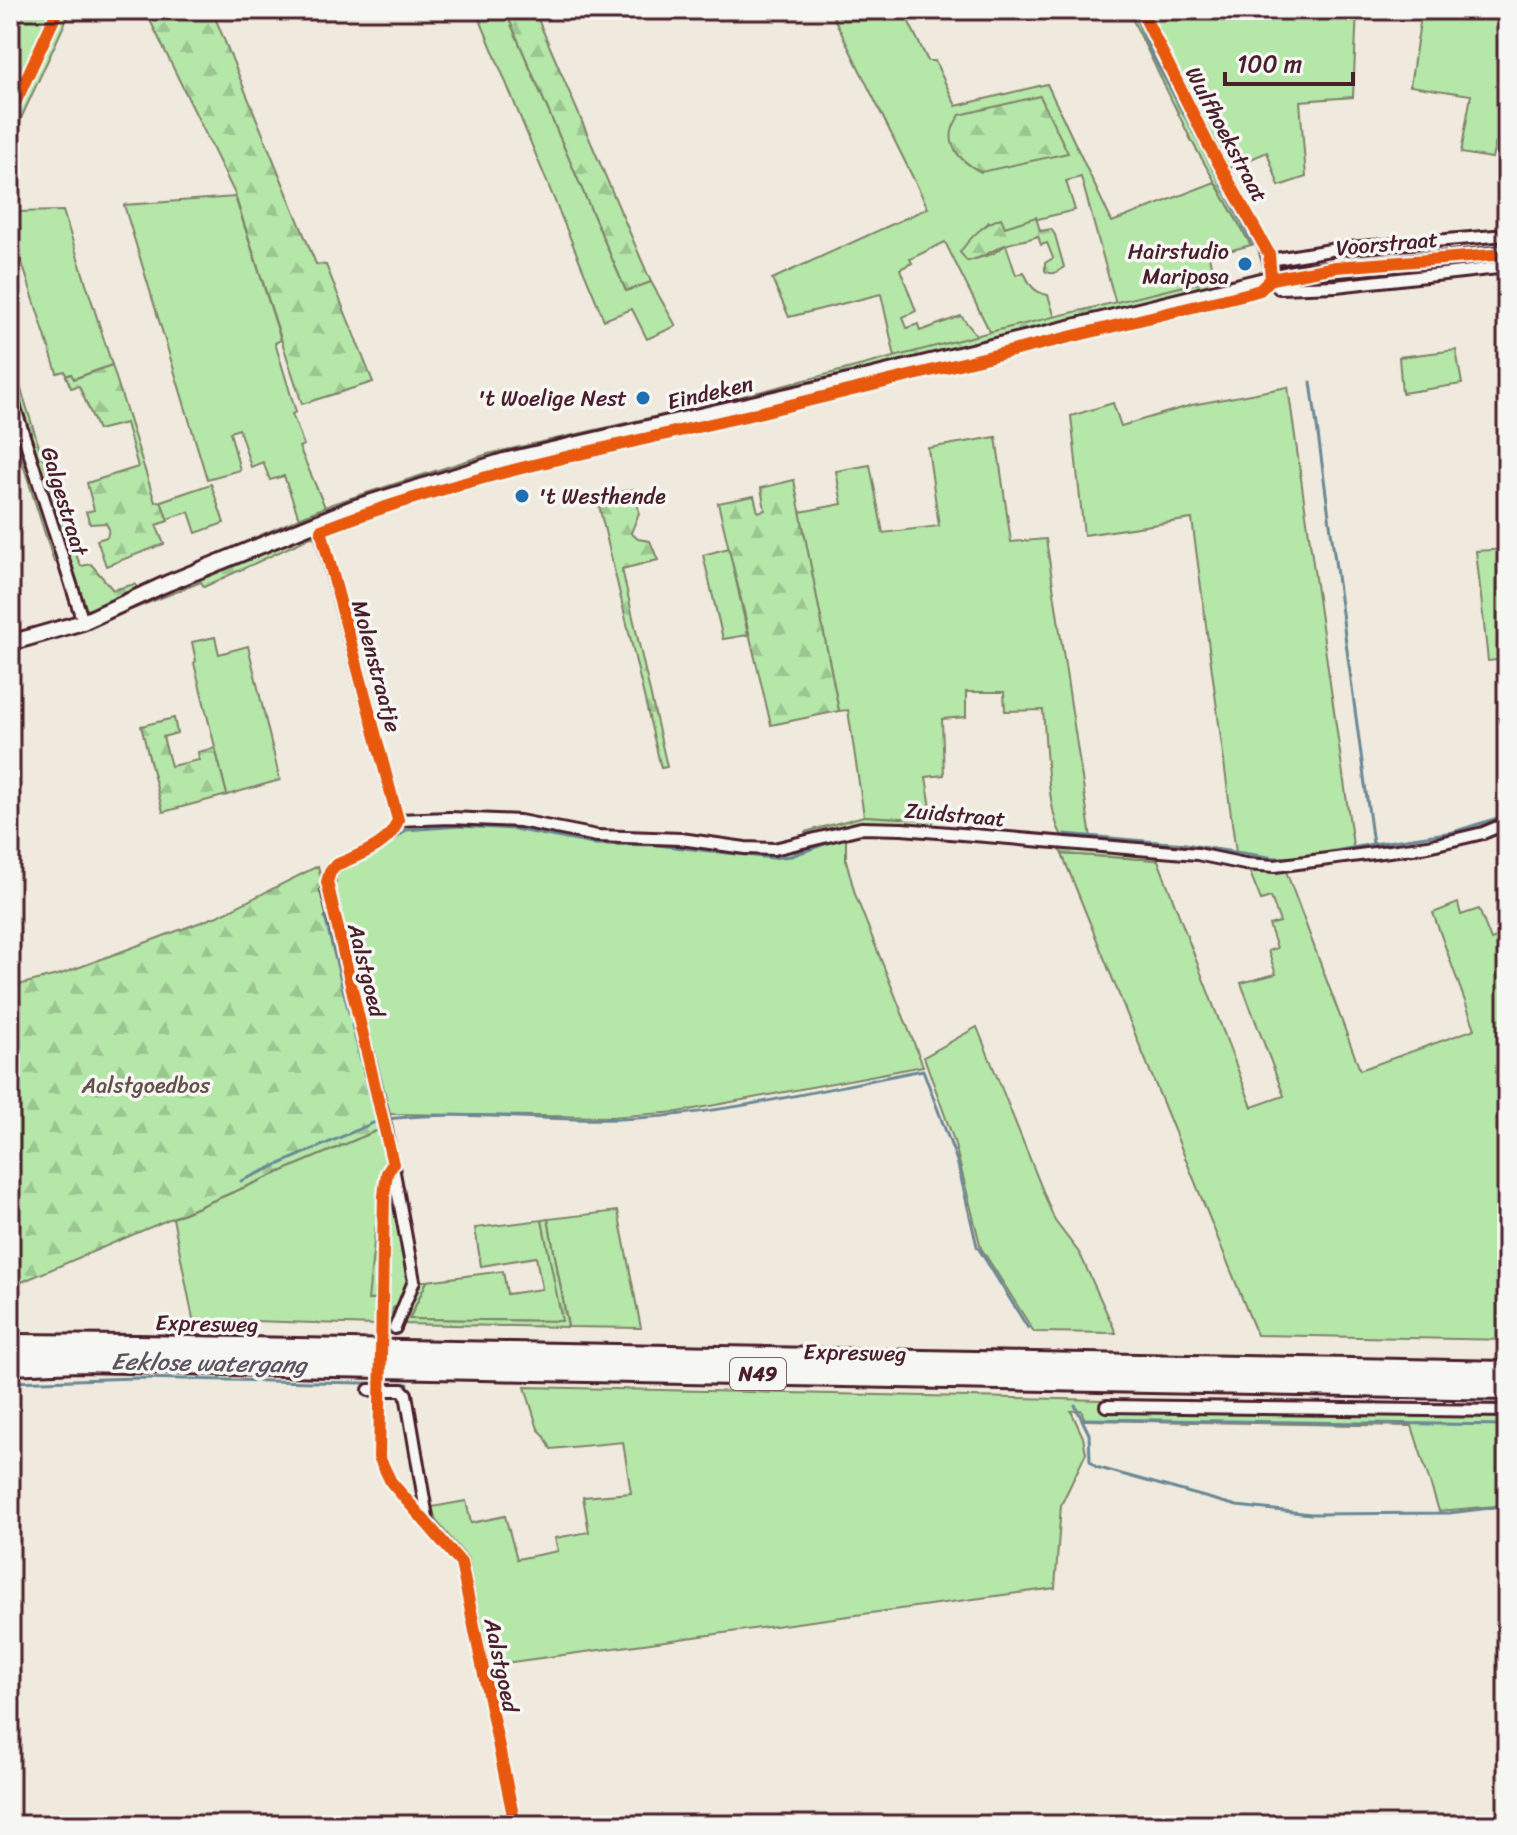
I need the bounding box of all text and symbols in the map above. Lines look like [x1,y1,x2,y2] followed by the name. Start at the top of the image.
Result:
[1225,36,1353,86] scale bar
[1237,43,1302,85] text: 100 m
[1174,59,1279,210] street label: Wulfhoekstraat
[1334,220,1440,267] street label: Voorstraat
[1128,232,1229,296] place label: Hairstudio Mariposa
[1236,255,1254,273] marker: Hairstudio Mariposa
[663,364,757,421] street label: Eindeken
[477,379,627,418] place label: 't Woelige Nest
[634,389,652,407] marker: 't Woelige Nest
[29,442,100,562] street label: Galgestraat
[538,477,666,516] place label: 't Westhende
[513,487,531,505] marker: 't Westhende
[340,596,413,737] street label: Molenstraatje
[903,791,1007,838] street label: Zuidstraat
[336,918,397,1022] street label: Aalstgoed
[81,1066,211,1105] park label: Aalstgoedbos
[155,1303,259,1344] street label: Expresweg
[803,1332,907,1373] street label: Expresweg
[111,1340,309,1386] water label: Eeklose watergang
[730,1358,786,1390] road number: N49
[472,1614,531,1717] street label: Aalstgoed

